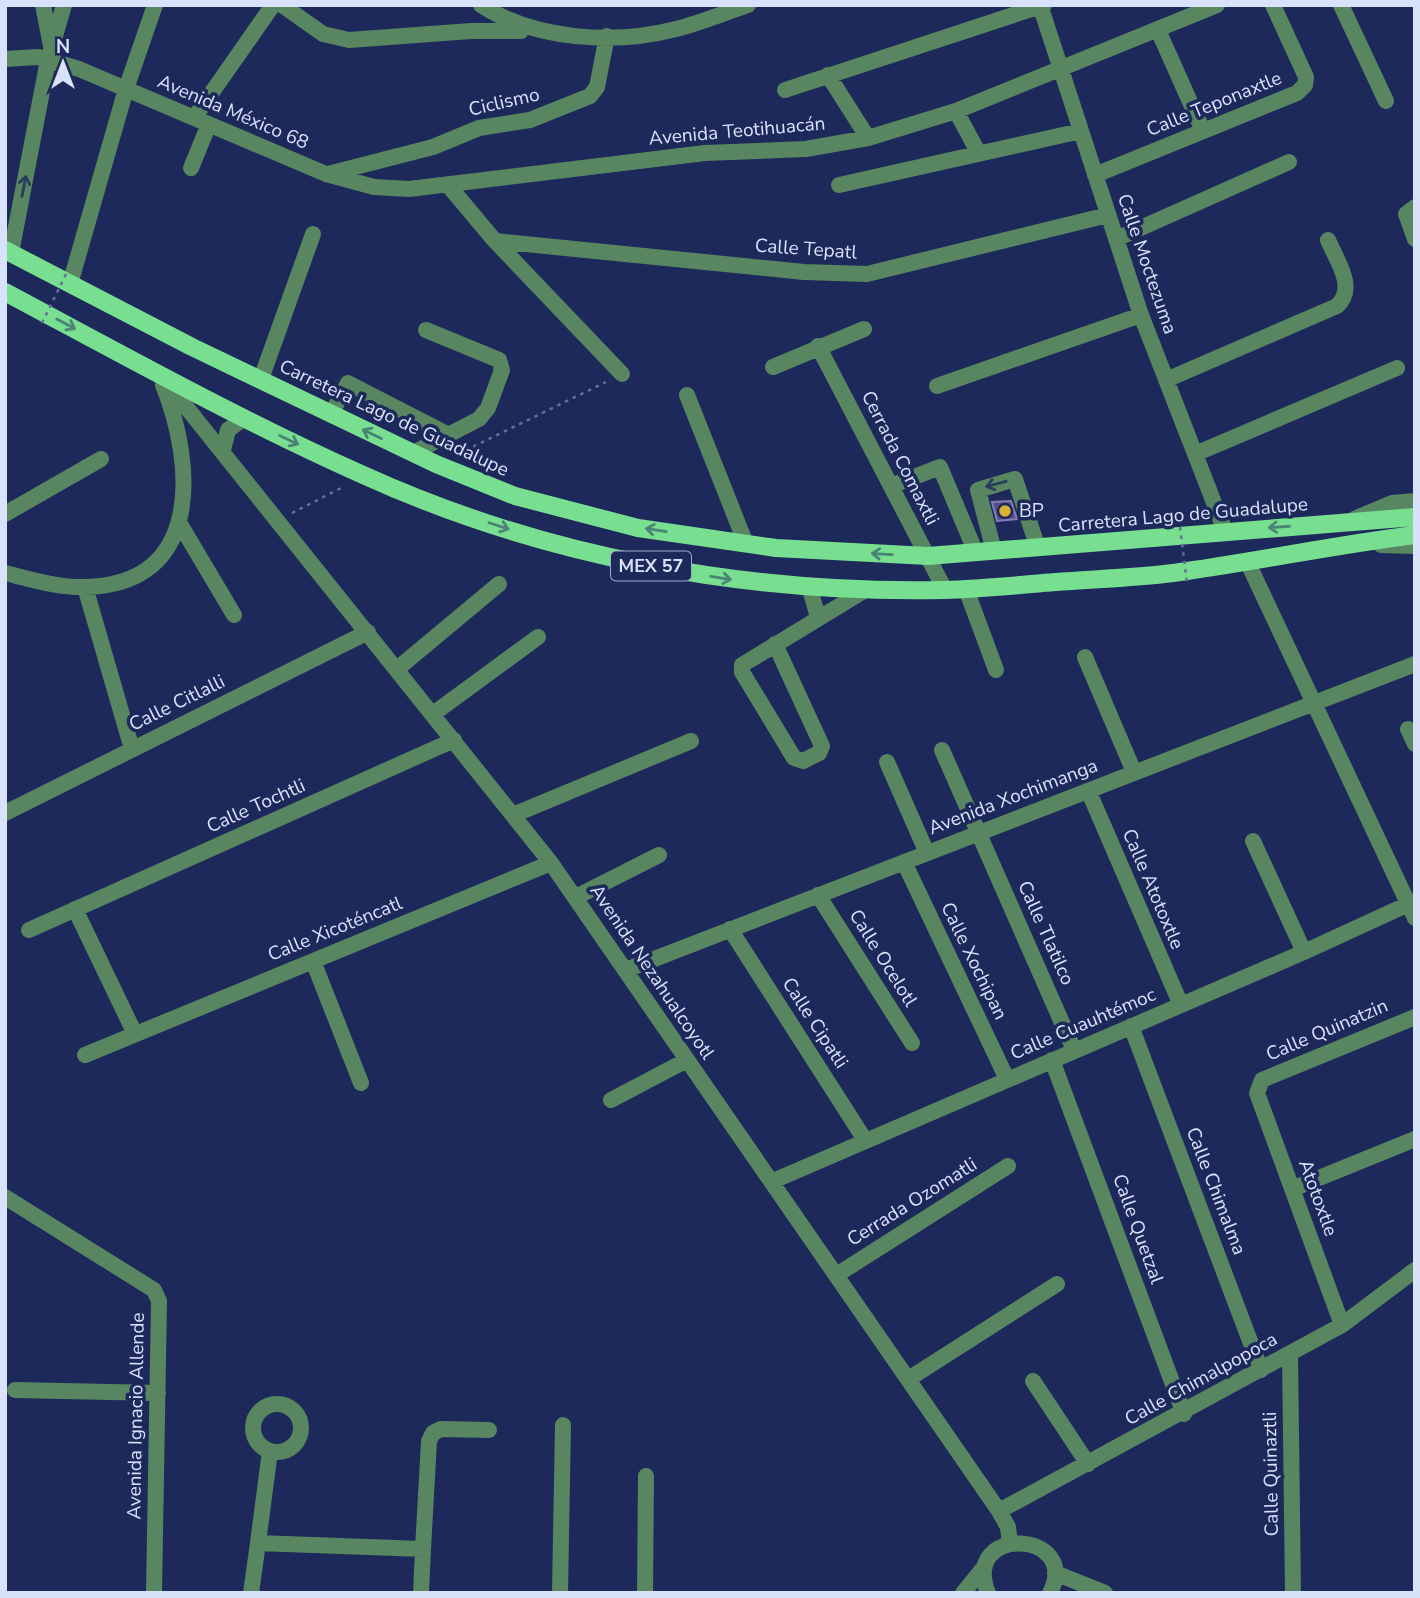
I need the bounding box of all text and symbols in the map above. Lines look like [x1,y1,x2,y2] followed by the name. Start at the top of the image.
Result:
[28,28,98,98] north arrow
[56,34,70,60] text: N
[1143,65,1285,143] street label: Calle Teponaxtle
[153,68,313,156] street label: Avenida México 68
[466,81,542,123] street label: Ciclismo
[648,110,826,152] street label: Avenida Teotihuacán
[18,175,31,198] one-way arrow
[1111,190,1183,338] street label: Calle Moctezuma
[754,232,858,266] street label: Calle Tepatl
[55,317,75,331] one-way arrow
[275,353,513,483] street label: Carretera Lago de Guadalupe
[855,386,945,530] street label: Cerrada Comaxtli
[362,426,383,440] one-way arrow
[278,433,299,447] one-way arrow
[986,478,1008,491] one-way arrow
[1057,491,1309,539] street label: Carretera Lago de Guadalupe
[1019,498,1044,524] place label: BP
[997,503,1013,519] marker: BP
[488,521,510,534] one-way arrow
[1268,521,1291,534] one-way arrow
[645,523,667,536] one-way arrow
[871,547,893,560] one-way arrow
[611,552,691,580] road number: MEX 57
[709,571,732,584] one-way arrow
[125,669,229,737] street label: Calle Citlalli
[925,753,1101,841] street label: Avenida Xochimanga
[203,773,309,839] street label: Calle Tochtli
[1116,825,1190,953] street label: Calle Atotoxtle
[1011,877,1081,989] street label: Calle Tlatilco
[584,879,720,1065] street label: Avenida Nezahualcoyotl
[264,890,407,968] street label: Calle Xicoténcatl
[934,898,1014,1024] street label: Calle Xochipan
[843,904,923,1012] street label: Calle Ocelotl
[776,972,854,1074] street label: Calle Cipatli
[1006,982,1160,1066] street label: Calle Cuauhtémoc
[1262,993,1392,1067] street label: Calle Quinatzin
[1180,1123,1252,1259] street label: Calle Chimalma
[842,1152,982,1252] street label: Cerrada Ozomatli
[1292,1156,1344,1240] street label: Atotoxtle
[1106,1170,1170,1288] street label: Calle Quetzal
[121,1312,151,1520] street label: Avenida Ignacio Allende
[1120,1326,1282,1432] street label: Calle Chimalpopoca
[1257,1411,1285,1537] street label: Calle Quinaztli

